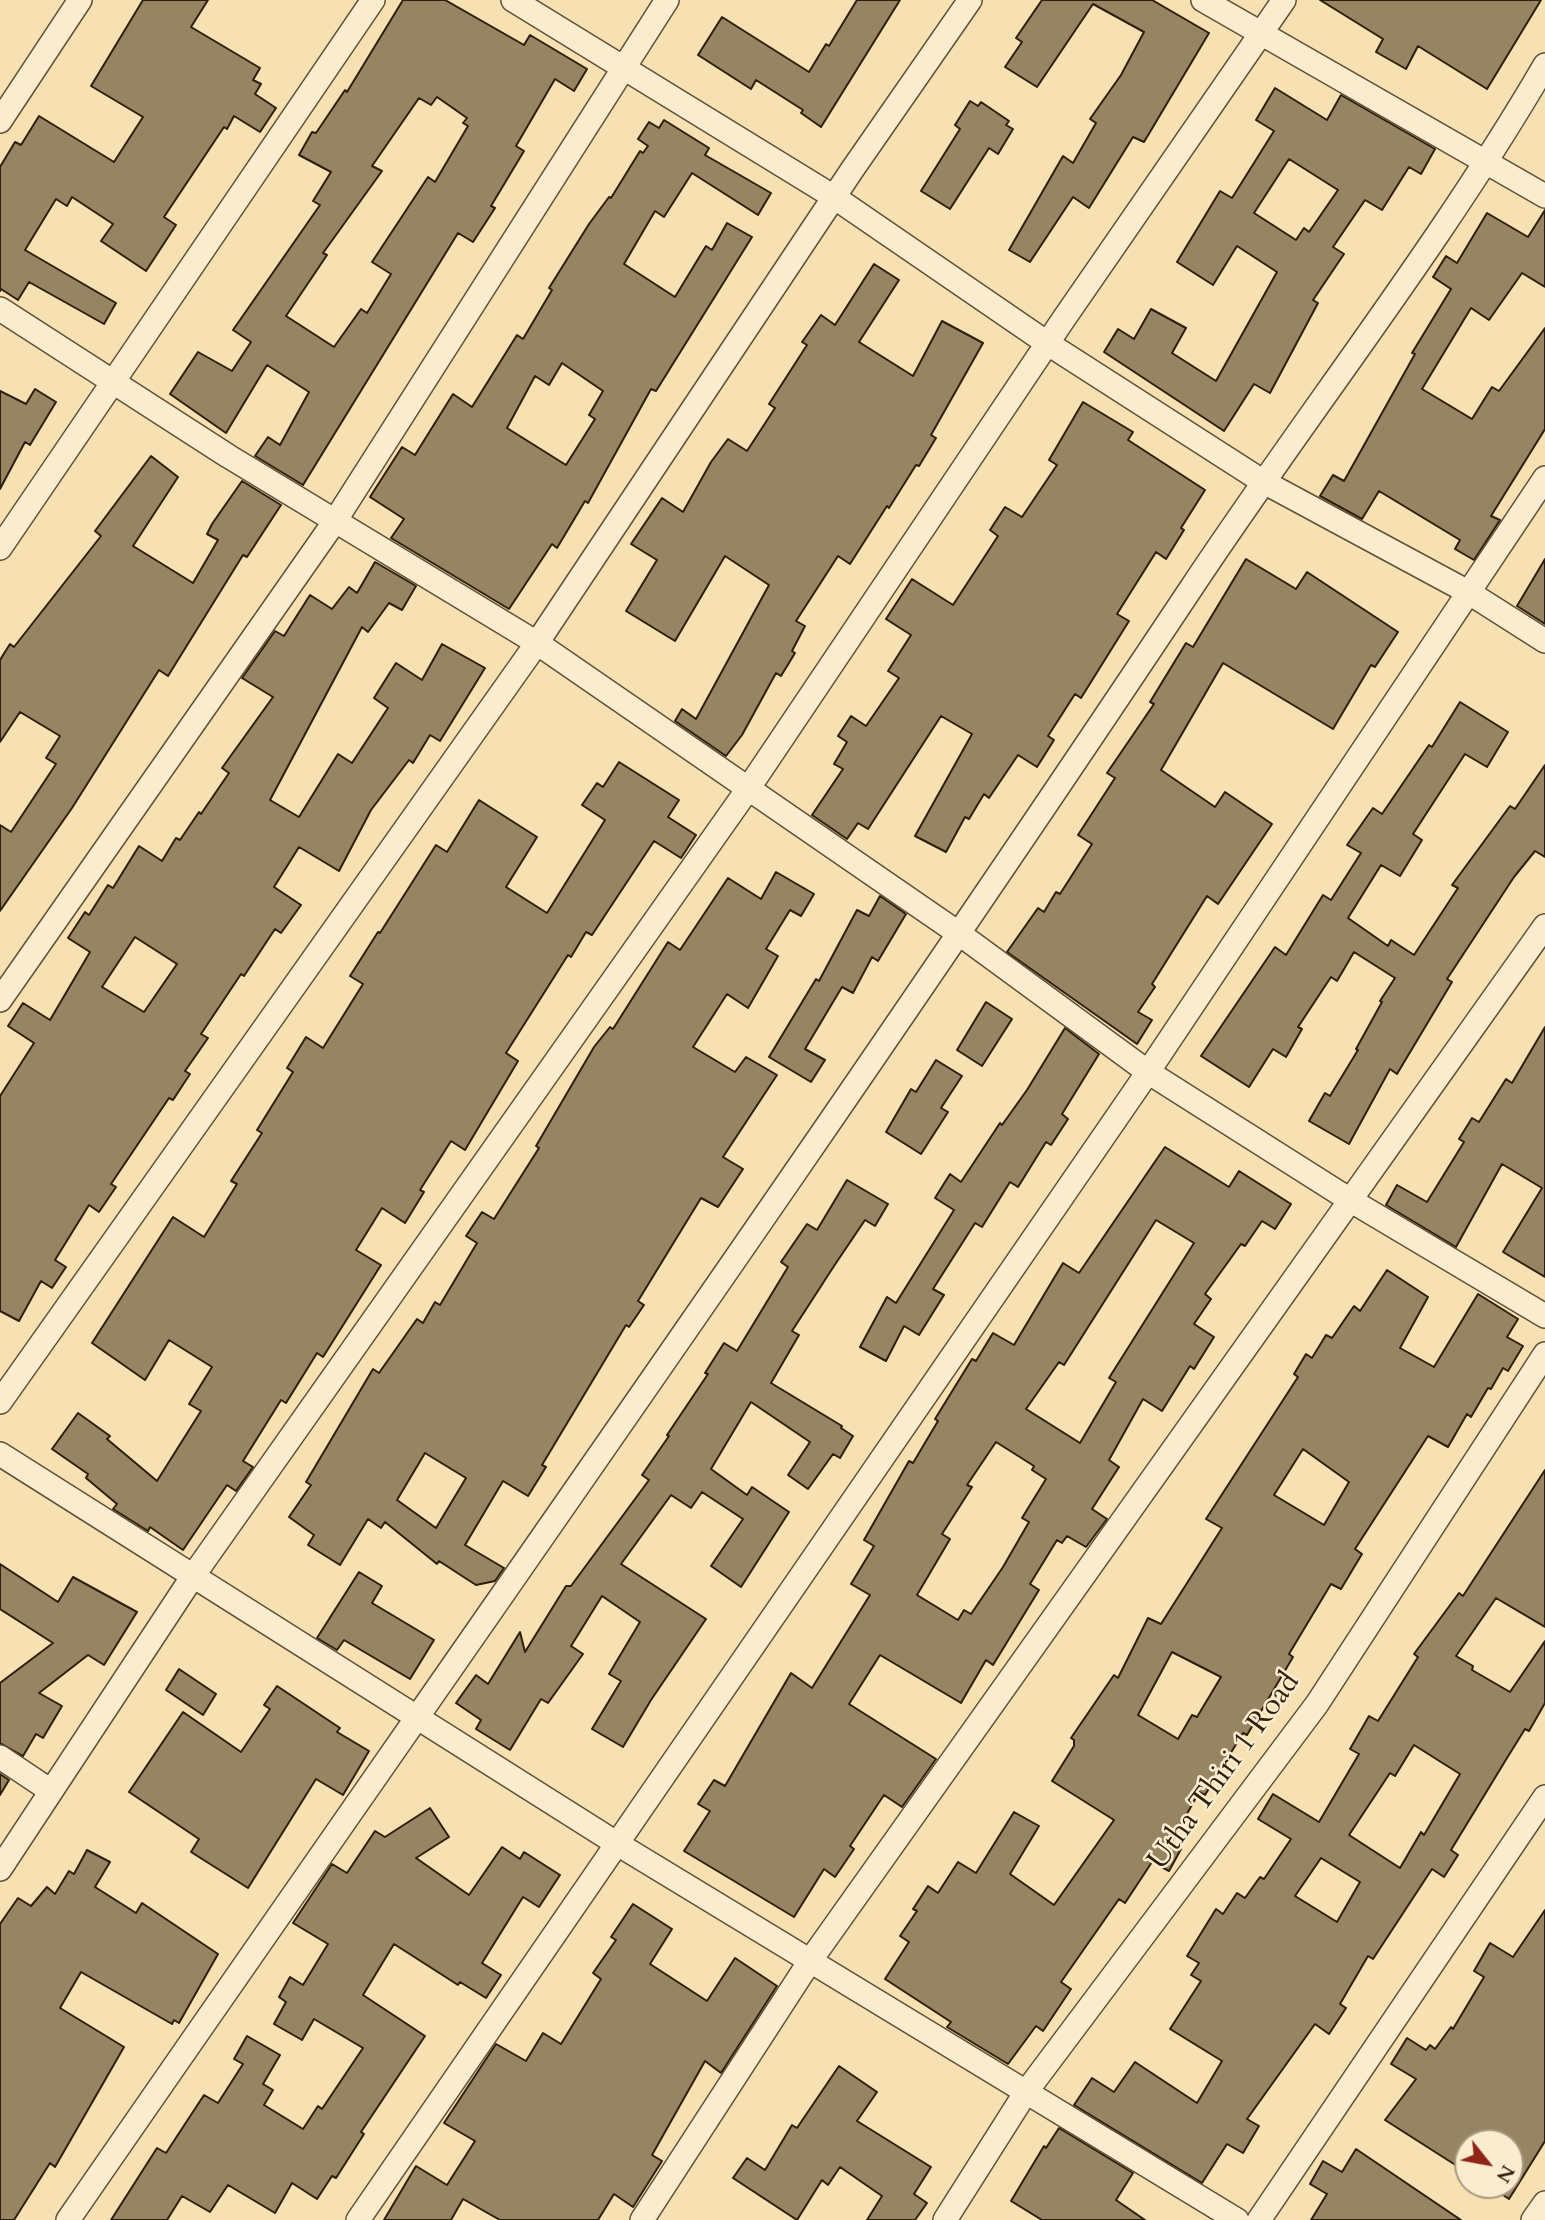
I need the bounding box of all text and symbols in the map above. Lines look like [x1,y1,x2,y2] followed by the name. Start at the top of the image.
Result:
[1141,1666,1309,1878] street label: Utha Thiri 1 Road
[1454,2129,1524,2199] north arrow
[1490,2160,1521,2188] text: N

